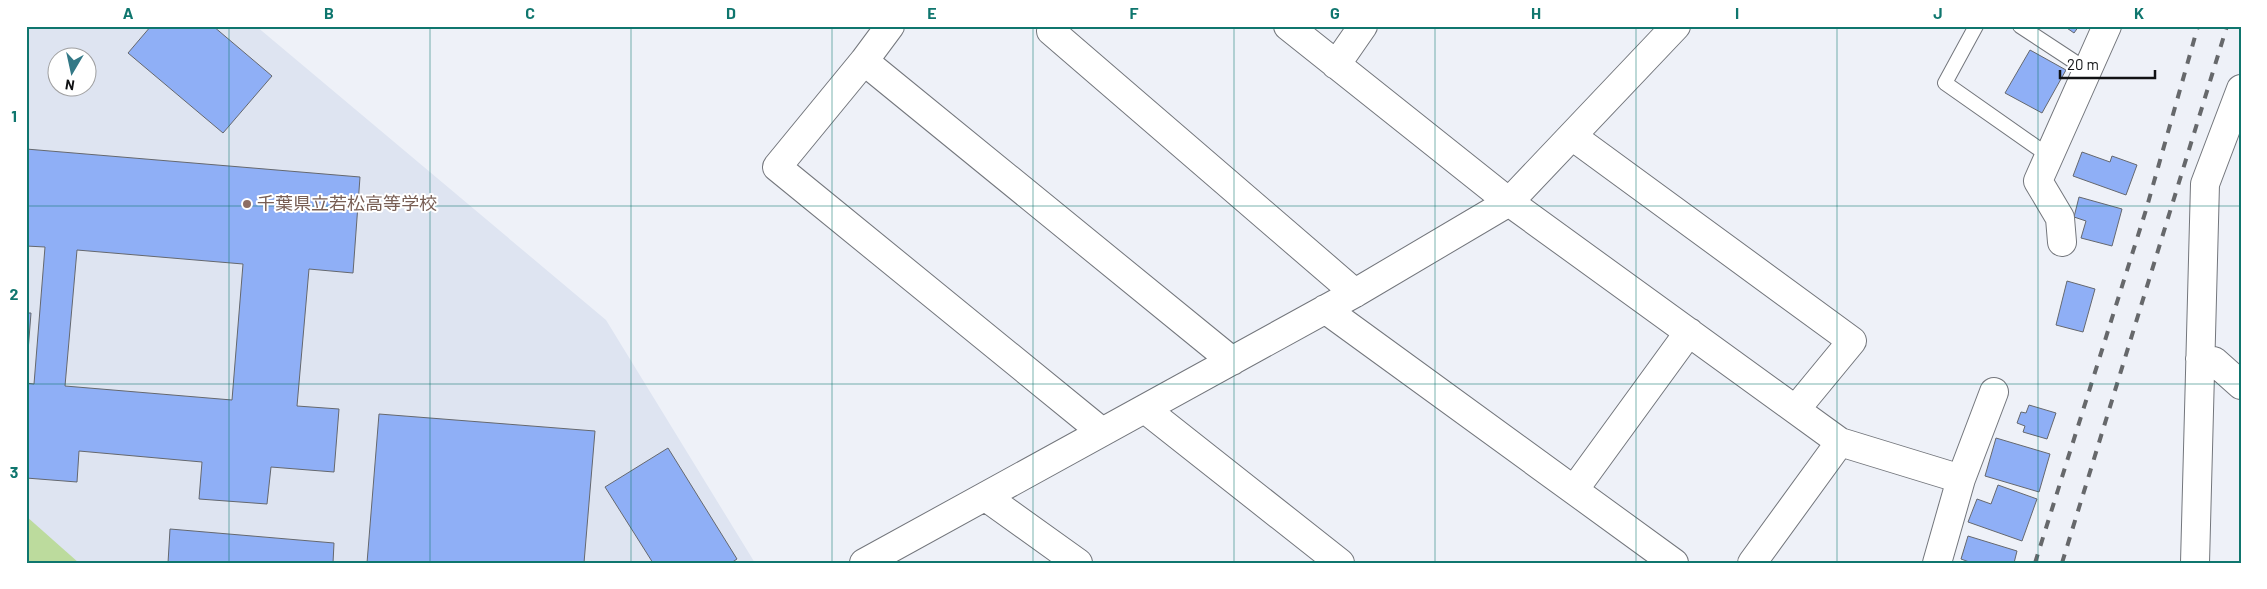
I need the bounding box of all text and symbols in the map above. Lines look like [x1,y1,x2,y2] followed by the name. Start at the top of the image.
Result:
[123,3,134,22] text: A
[324,3,334,22] text: B
[525,3,535,22] text: C
[726,3,736,22] text: D
[927,3,937,22] text: E
[1130,3,1139,22] text: F
[1330,3,1340,22] text: G
[1531,3,1541,22] text: H
[1735,3,1739,22] text: I
[1933,3,1943,22] text: J
[2134,3,2144,22] text: K
[48,48,98,98] north arrow
[2060,48,2154,80] scale bar
[2067,55,2099,73] text: 20 m
[64,76,76,94] text: N
[11,106,17,125] text: 1
[257,192,437,214] place label: 千葉県立若松高等学校
[241,198,253,210] marker: 千葉県立若松高等学校
[10,284,19,303] text: 2
[10,462,18,481] text: 3

